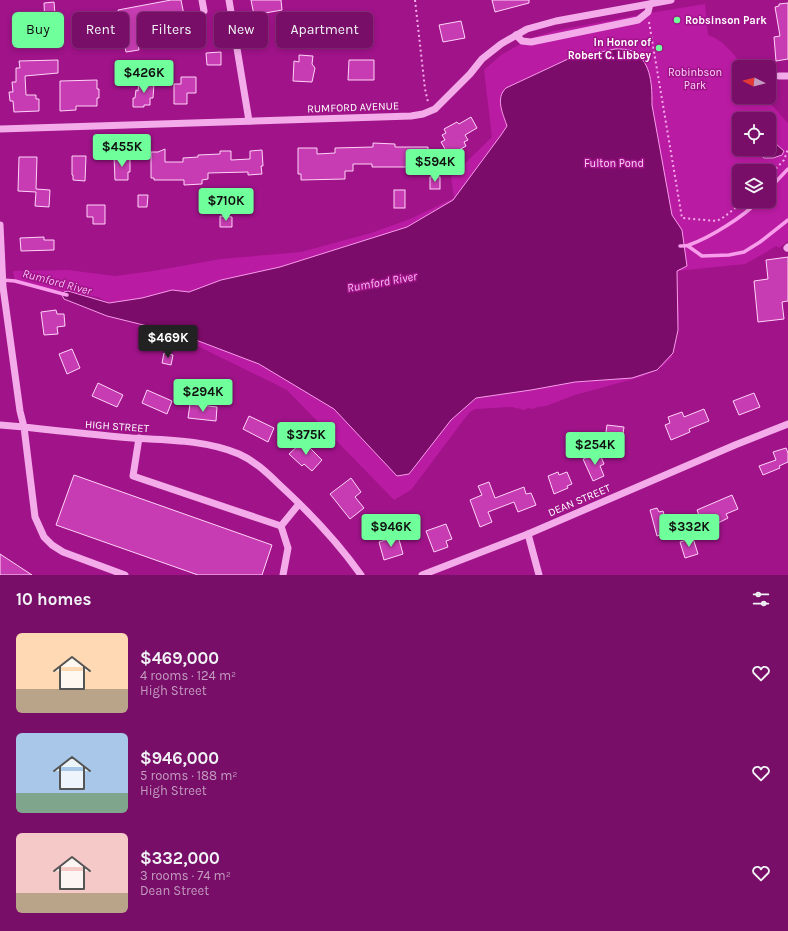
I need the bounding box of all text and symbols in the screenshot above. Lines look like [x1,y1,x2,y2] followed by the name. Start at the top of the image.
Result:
[12,12,64,48] chip: Buy
[72,12,129,48] chip: Rent
[137,12,206,48] chip: Filters
[214,12,268,48] chip: New
[276,12,373,48] chip: Apartment
[685,14,767,27] place label: Robsinson Park
[672,15,682,25] marker: Robsinson Park
[568,36,652,62] place label: In Honor of Robert C. Libbey
[654,43,664,53] marker: In Honor of Robert C. Libbey
[116,60,172,94] pin: $426K
[732,60,776,104] north arrow
[732,60,776,208] map controls
[124,65,164,80] text: $426K
[668,66,722,92] park label: Robinbson Park
[307,99,399,116] street label: RUMFORD AVENUE
[732,112,776,156] button: locate
[94,134,150,168] pin: $455K
[102,139,142,154] text: $455K
[407,149,463,183] pin: $594K
[415,154,455,169] text: $594K
[584,157,644,170] park label: Fulton Pond
[732,164,776,208] button: layers
[198,188,254,222] pin: $710K
[208,193,244,208] text: $710K
[21,266,94,298] water label: Rumford River
[346,269,419,295] water label: Rumford River
[140,325,196,359] pin: $469K
[147,330,189,345] text: $469K
[175,379,231,413] pin: $294K
[183,384,224,399] text: $294K
[84,418,150,435] street label: HIGH STREET
[278,422,334,456] pin: $375K
[286,427,326,442] text: $375K
[567,432,623,466] pin: $254K
[575,437,615,452] text: $254K
[546,481,613,519] street label: DEAN STREET
[363,514,419,548] pin: $946K
[661,514,717,548] pin: $332K
[370,519,412,534] text: $946K
[668,519,710,534] text: $332K
[750,588,772,610] icon: filters
[16,589,91,609] text: 10 homes
[140,648,219,668] text: $469,000
[48,649,96,697] icon: home
[750,662,772,684] icon: heart
[140,668,236,683] text: 4 rooms · 124 m²
[140,683,207,698] text: High Street
[140,748,219,768] text: $946,000
[48,749,96,797] icon: home
[750,762,772,784] icon: heart
[140,768,238,783] text: 5 rooms · 188 m²
[140,783,207,798] text: High Street
[140,848,220,868] text: $332,000
[48,849,96,897] icon: home
[750,862,772,884] icon: heart
[140,868,231,883] text: 3 rooms · 74 m²
[140,883,209,898] text: Dean Street

